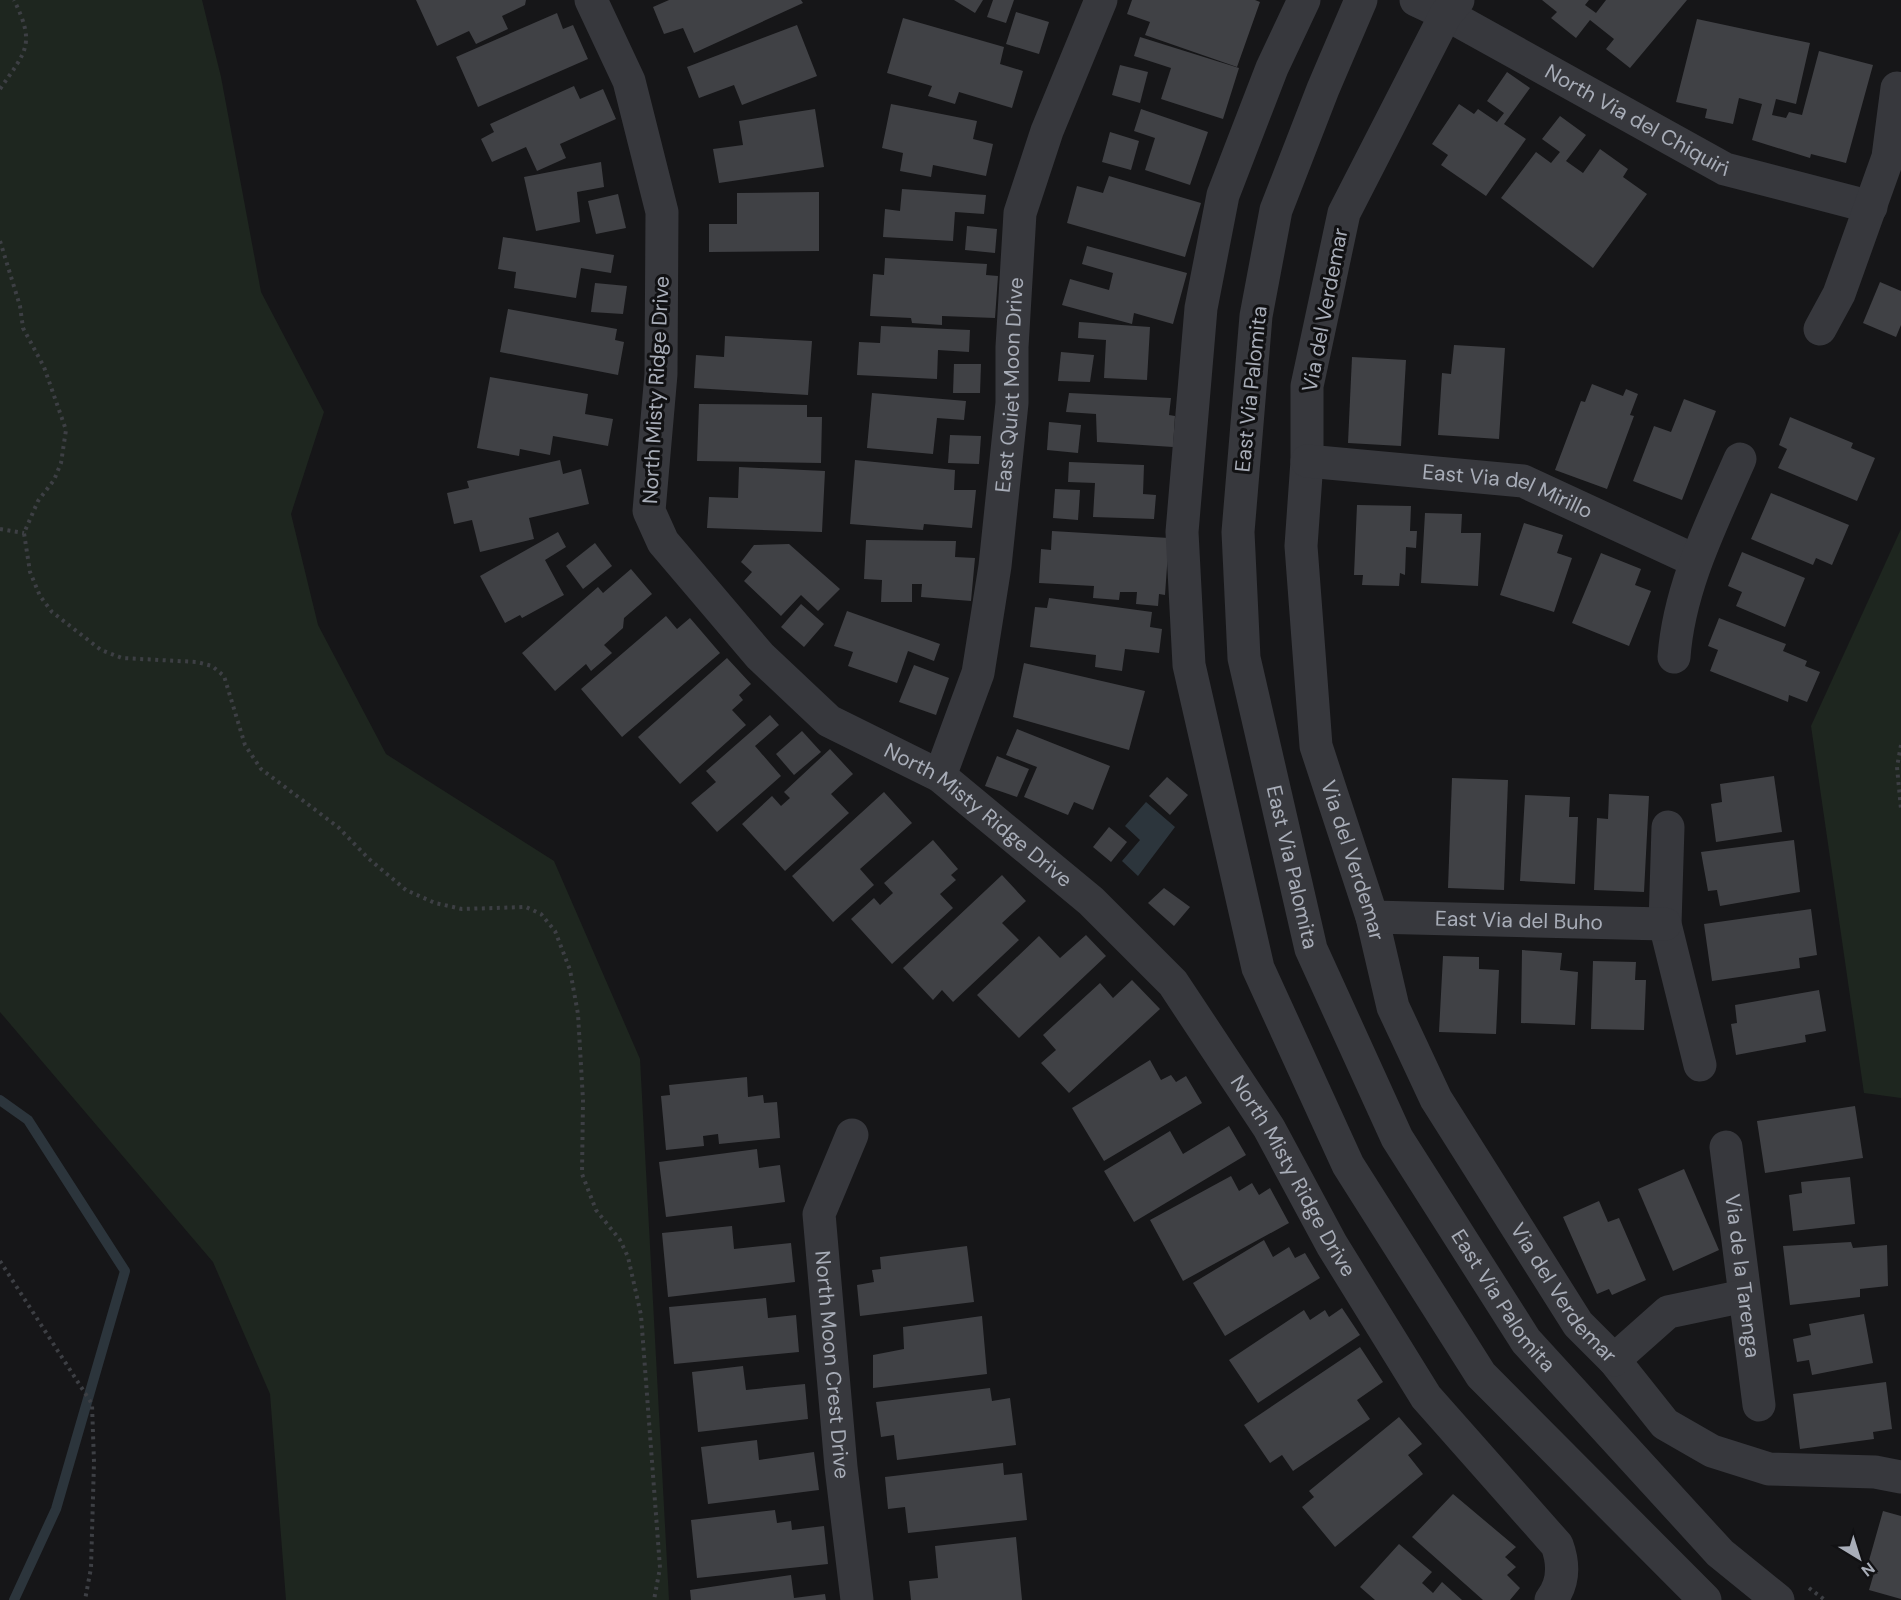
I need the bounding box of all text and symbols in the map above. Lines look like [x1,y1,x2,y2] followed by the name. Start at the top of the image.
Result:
[1540,58,1732,183] street label: North Via del Chiquiri
[1295,225,1355,394] street label: Via del Verdemar
[636,275,676,505] street label: North Misty Ridge Drive
[989,276,1030,494] street label: East Quiet Moon Drive
[1228,305,1274,473] street label: East Via Palomita
[1421,458,1597,525] street label: East Via del Mirillo
[879,737,1078,894] street label: North Misty Ridge Drive
[1314,777,1391,943] street label: Via del Verdemar
[1260,783,1325,952] street label: East Via Palomita
[1435,905,1603,937] street label: East Via del Buho
[1224,1070,1362,1282] street label: North Misty Ridge Drive
[1718,1192,1767,1359] street label: Via de la Tarenga
[1504,1218,1623,1369] street label: Via del Verdemar
[1445,1224,1562,1378] street label: East Via Palomita
[808,1250,856,1481] street label: North Moon Crest Drive
[1829,1528,1889,1588] north arrow
[1857,1558,1879,1581] text: N

